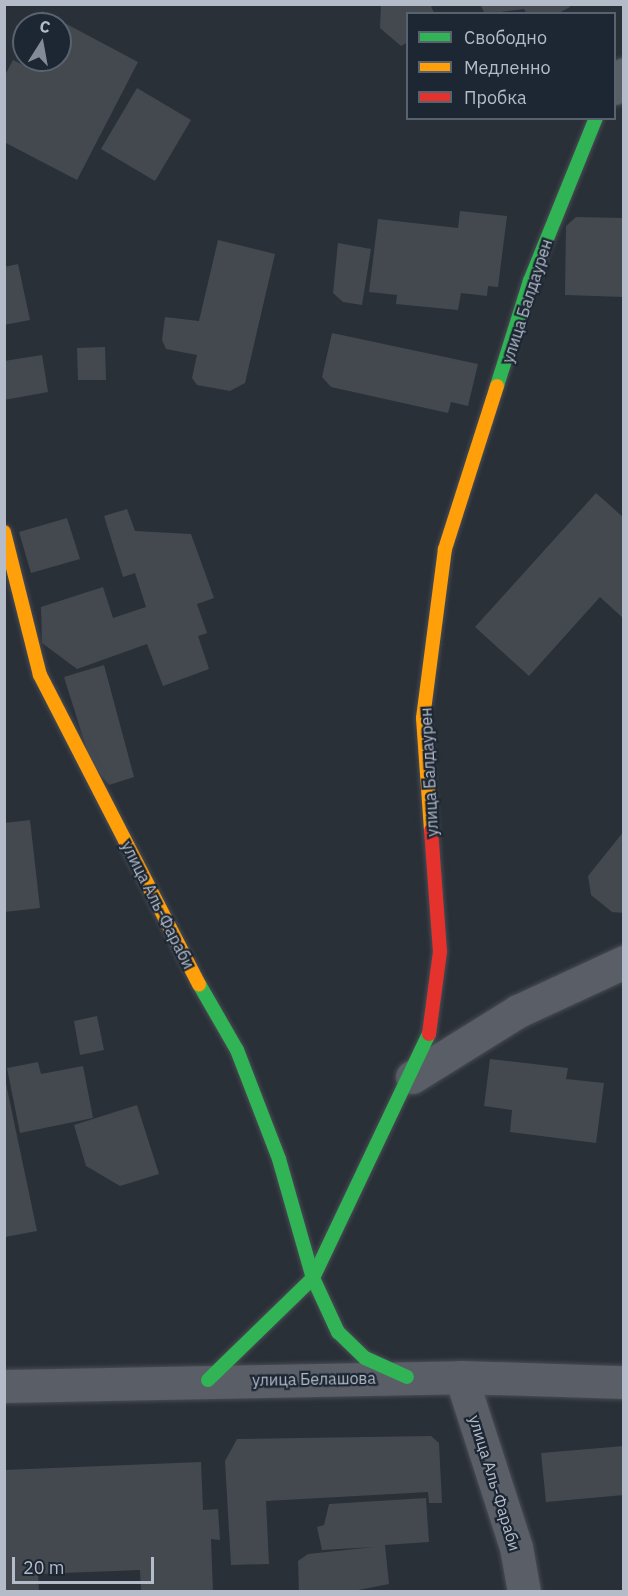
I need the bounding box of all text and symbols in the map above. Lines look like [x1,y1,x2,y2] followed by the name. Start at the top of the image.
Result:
[12,12,72,72] north arrow
[406,12,616,120] legend
[38,15,52,37] text: С
[464,26,547,49] text: Свободно
[464,56,551,79] text: Медленно
[464,86,527,109] text: Пробка
[498,236,556,366] street label: улица Балдаурен
[416,707,442,837] street label: улица Балдаурен
[117,838,199,972] street label: улица Аль-Фараби
[252,1368,376,1390] street label: улица Белашова
[465,1413,525,1553] street label: улица Аль-Фараби
[15,1545,158,1583] scale bar
[23,1556,65,1579] text: 20 m

